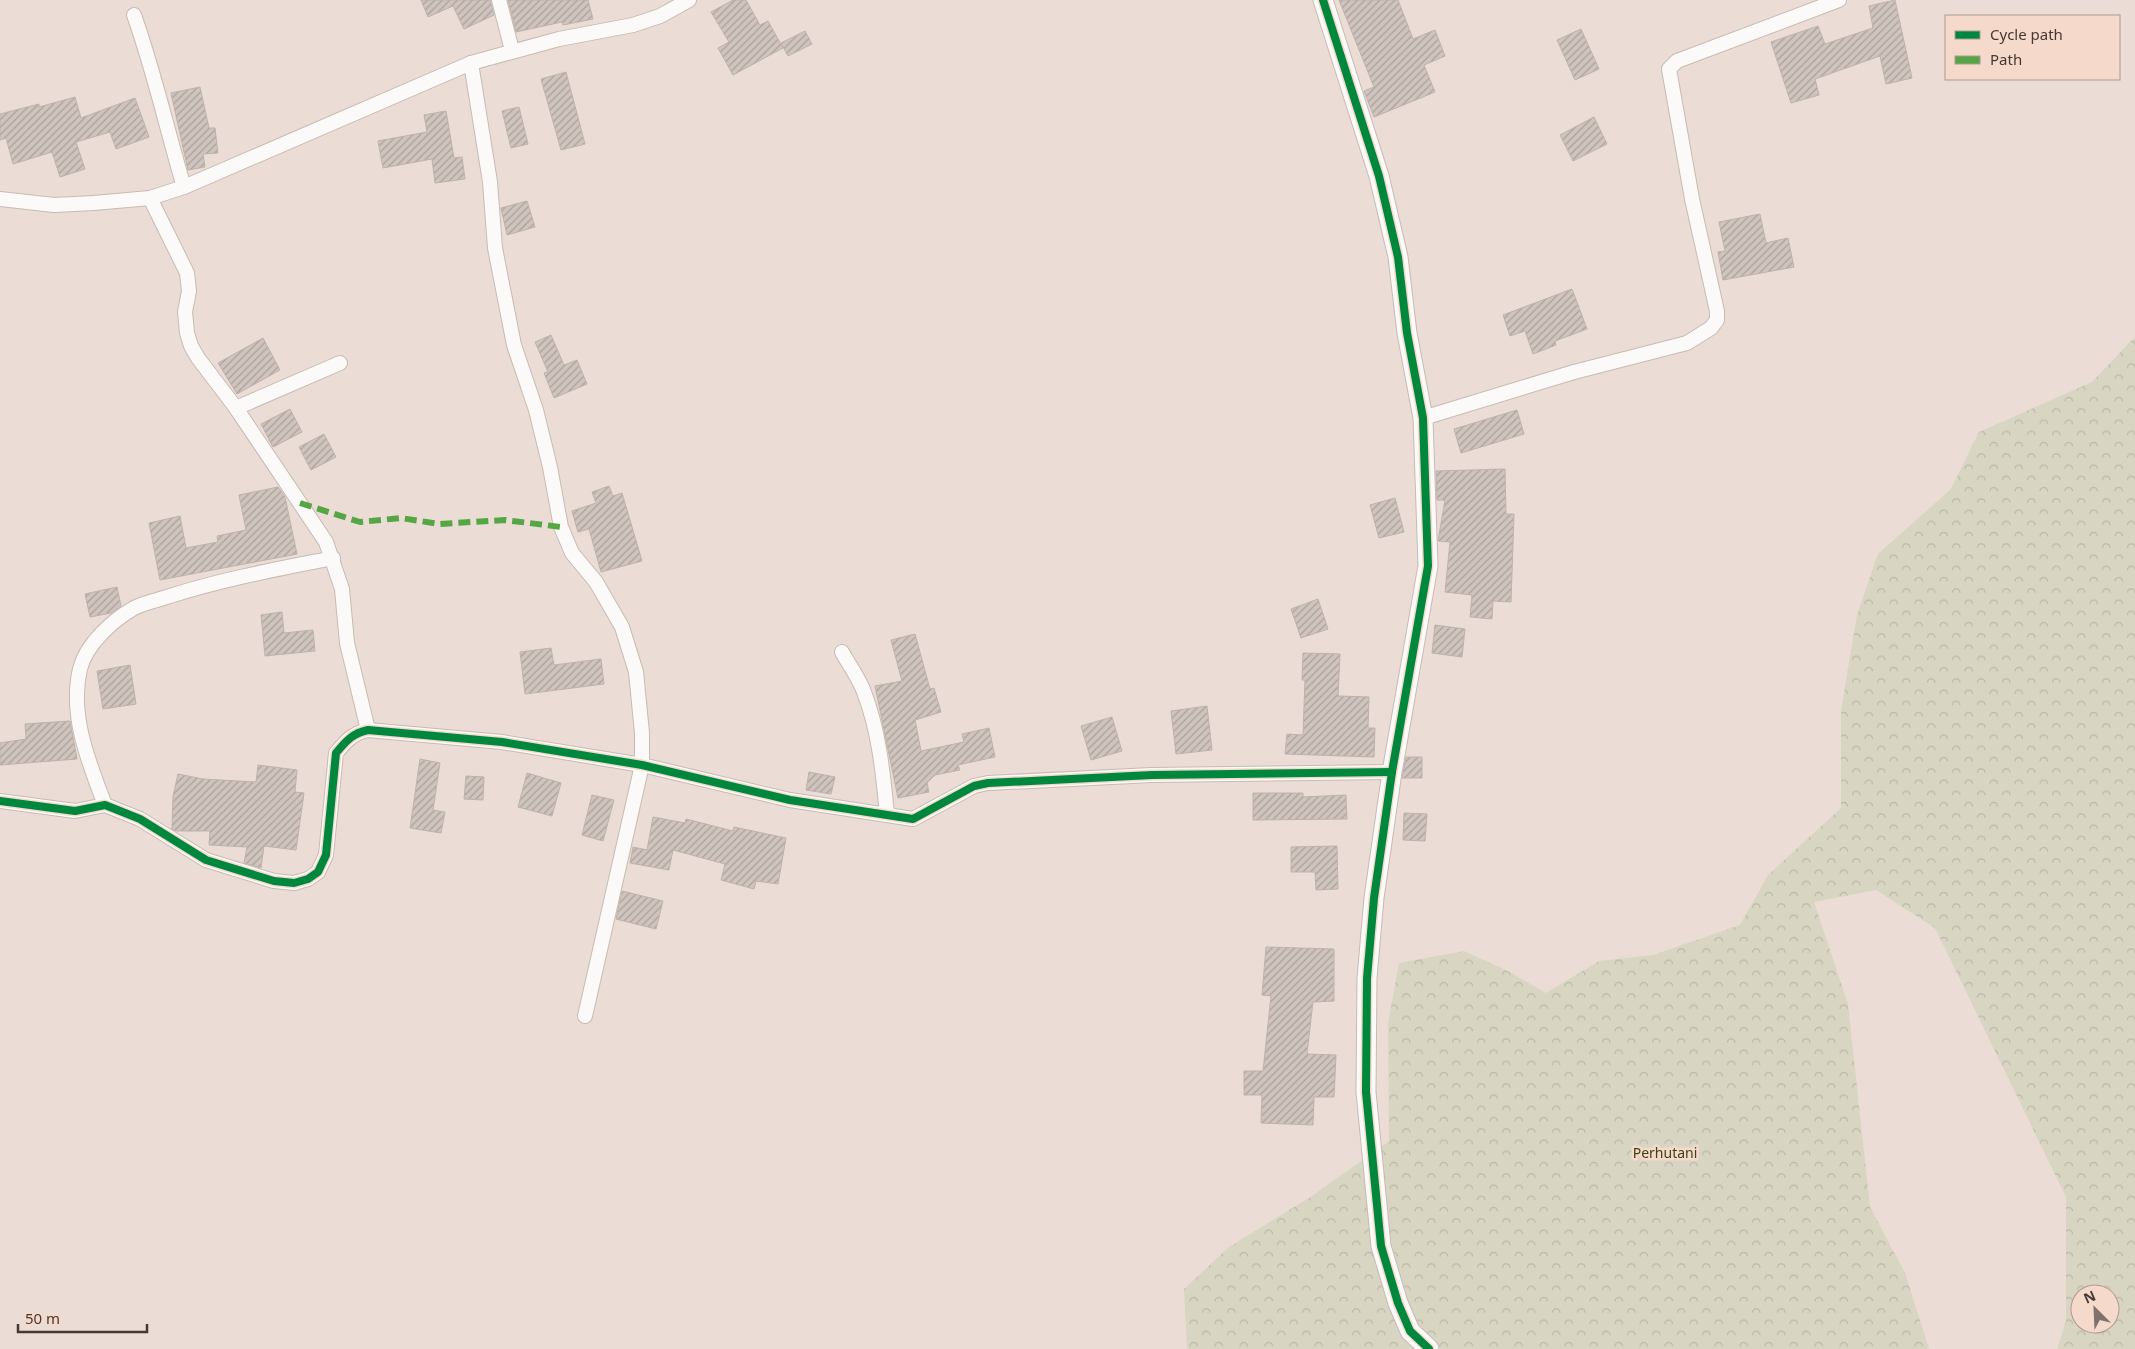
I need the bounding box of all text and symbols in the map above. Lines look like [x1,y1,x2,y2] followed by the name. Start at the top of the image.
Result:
[1945,15,2120,80] legend
[1990,24,2063,44] text: Cycle path
[1990,49,2022,69] text: Path
[1633,1143,1697,1162] park label: Perhutani
[2070,1284,2120,1334] north arrow
[2080,1286,2099,1308] text: N
[18,1302,146,1334] scale bar
[25,1308,60,1328] text: 50 m

